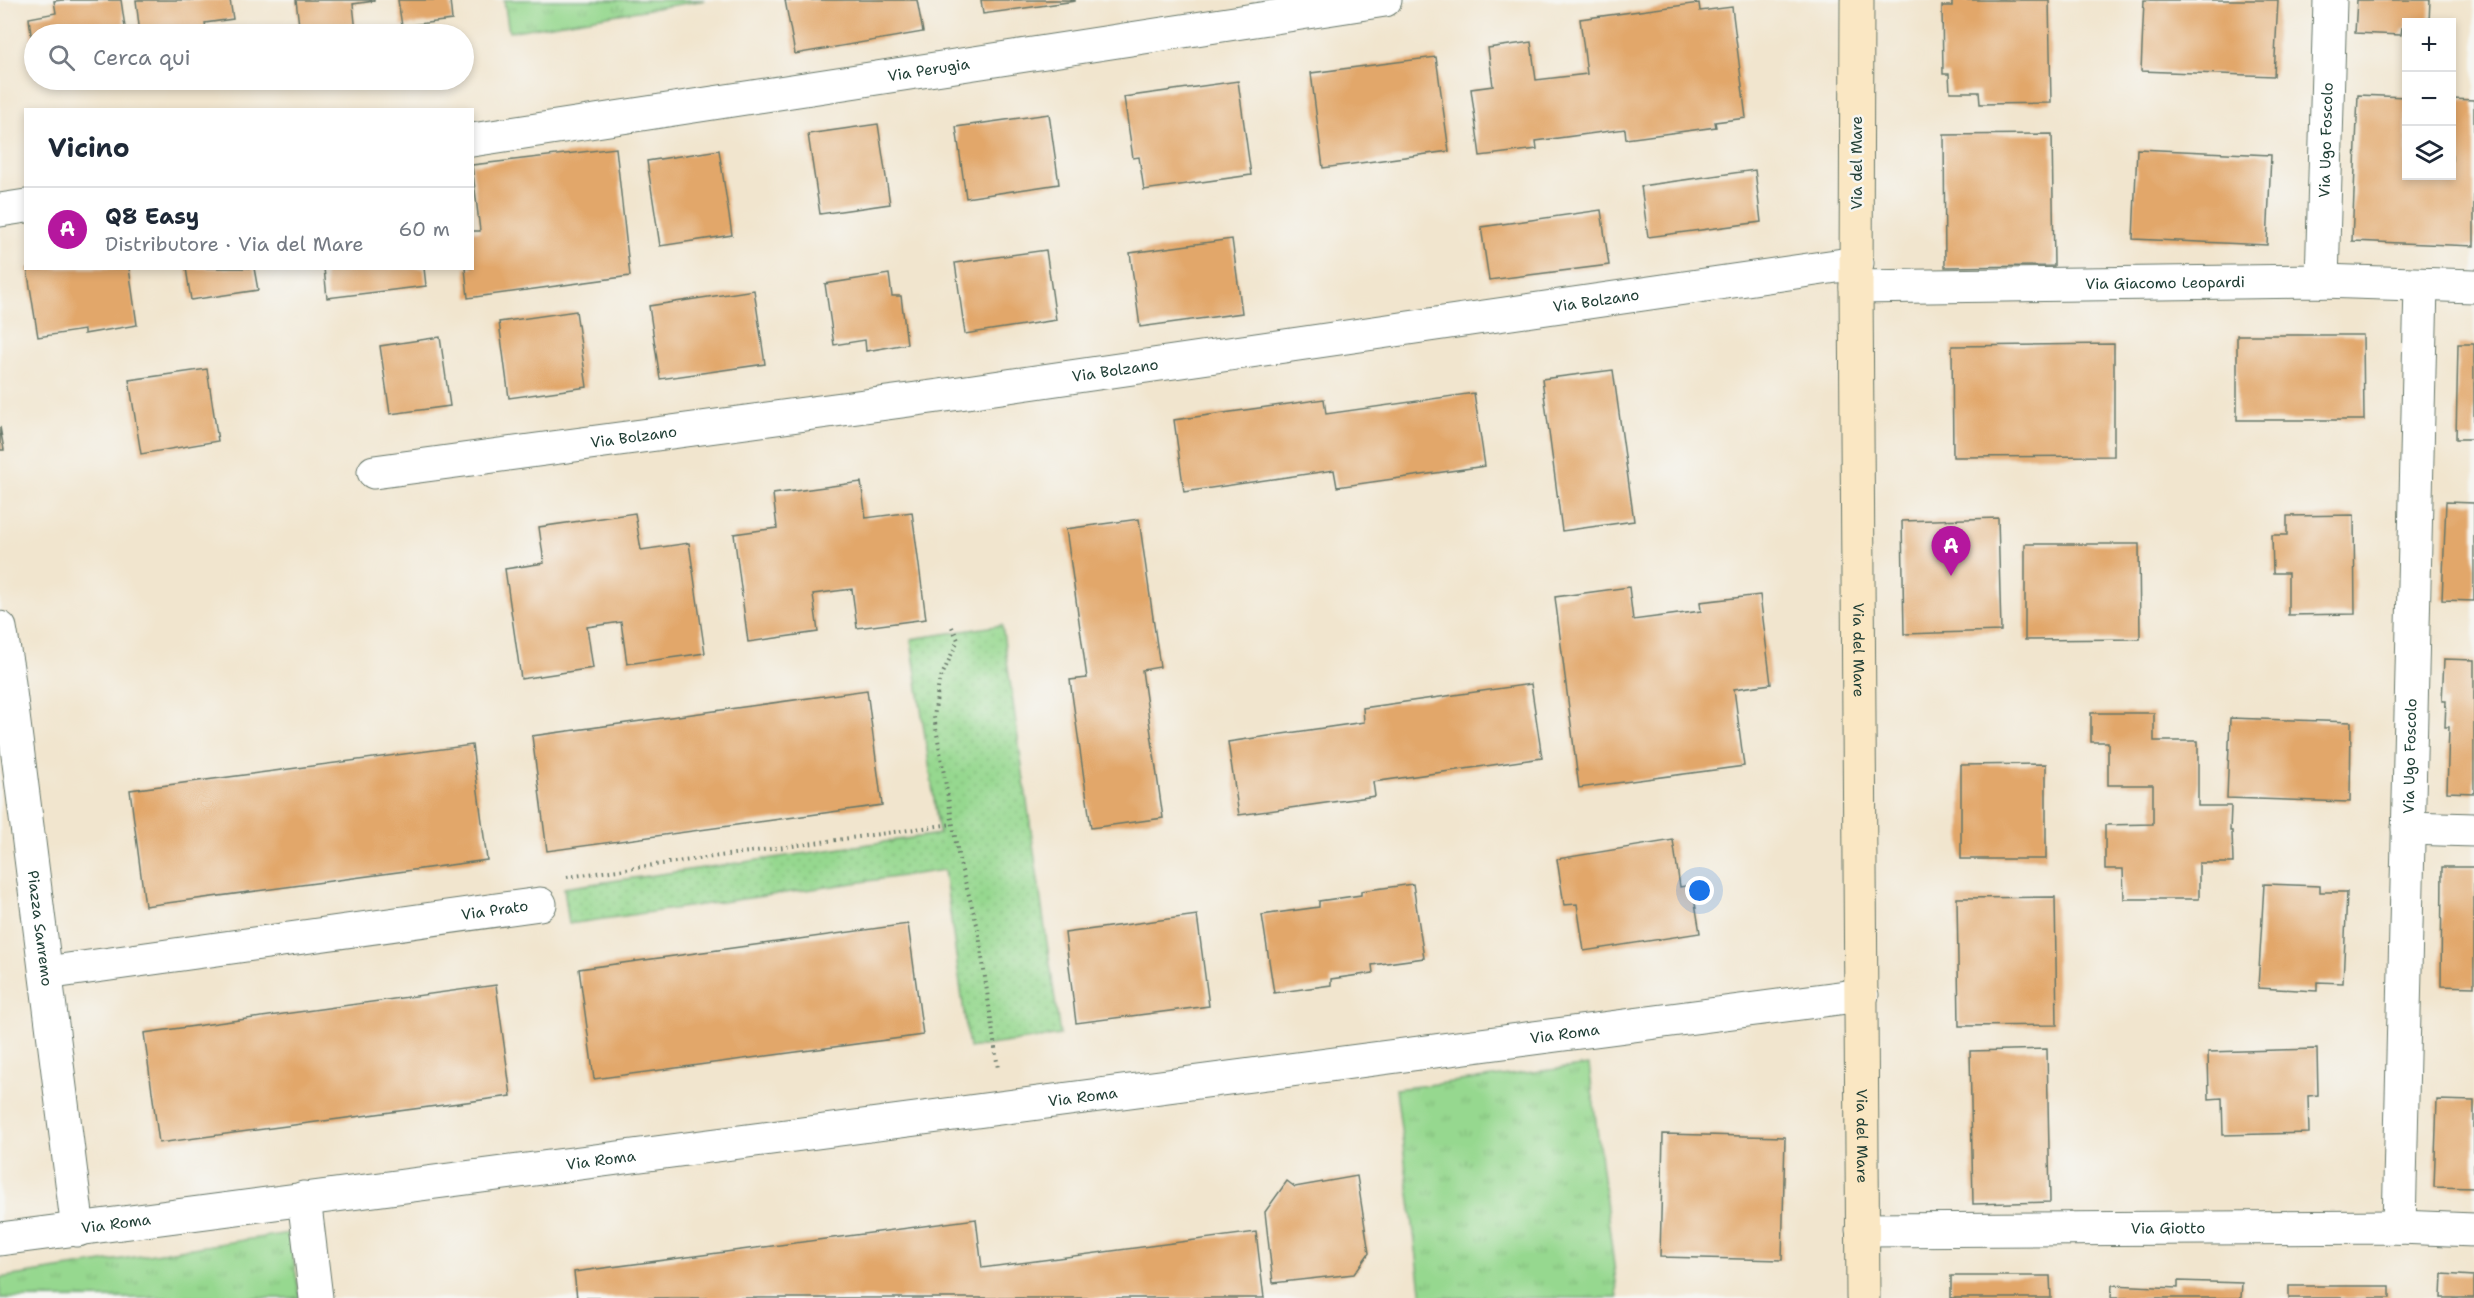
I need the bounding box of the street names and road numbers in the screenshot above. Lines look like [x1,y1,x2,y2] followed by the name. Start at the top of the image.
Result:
[886,54,972,86] street label: Via Perugia
[2314,82,2338,198] street label: Via Ugo Foscolo
[1847,116,1867,210] street label: Via del Mare
[2085,272,2245,294] street label: Via Giacomo Leopardi
[1552,285,1641,317] street label: Via Bolzano
[1071,354,1160,387] street label: Via Bolzano
[589,421,678,453] street label: Via Bolzano
[1848,603,1869,697] street label: Via del Mare
[2399,698,2421,814] street label: Via Ugo Foscolo
[23,869,57,987] street label: Piazza Sanremo
[460,896,529,925] street label: Via Prato
[1529,1019,1601,1048] street label: Via Roma
[1047,1083,1119,1112] street label: Via Roma
[1852,1089,1872,1183] street label: Via del Mare
[565,1146,637,1175] street label: Via Roma
[80,1209,153,1238] street label: Via Roma
[2131,1218,2205,1238] street label: Via Giotto

